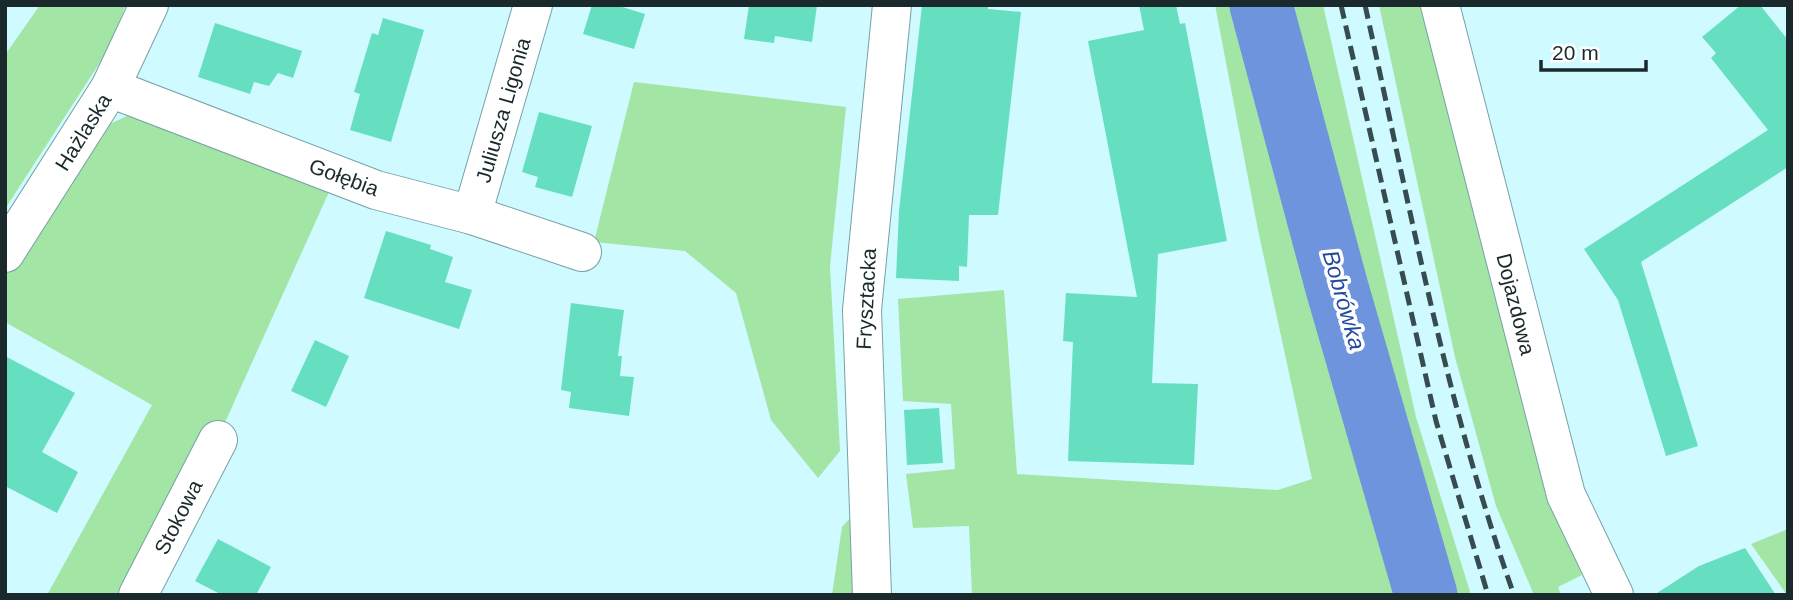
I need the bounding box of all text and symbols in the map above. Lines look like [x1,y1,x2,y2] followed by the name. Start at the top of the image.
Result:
[1541,28,1646,72] scale bar
[471,35,535,185] street label: Juliusza Ligonia
[1552,41,1599,64] text: 20 m
[50,89,116,175] street label: Hażlaska
[306,154,382,200] street label: Gołębia
[852,247,880,350] street label: Frysztacka
[1317,247,1371,353] water label: Bobrówka
[1492,251,1540,357] street label: Dojazdowa
[149,476,207,558] street label: Stokowa

